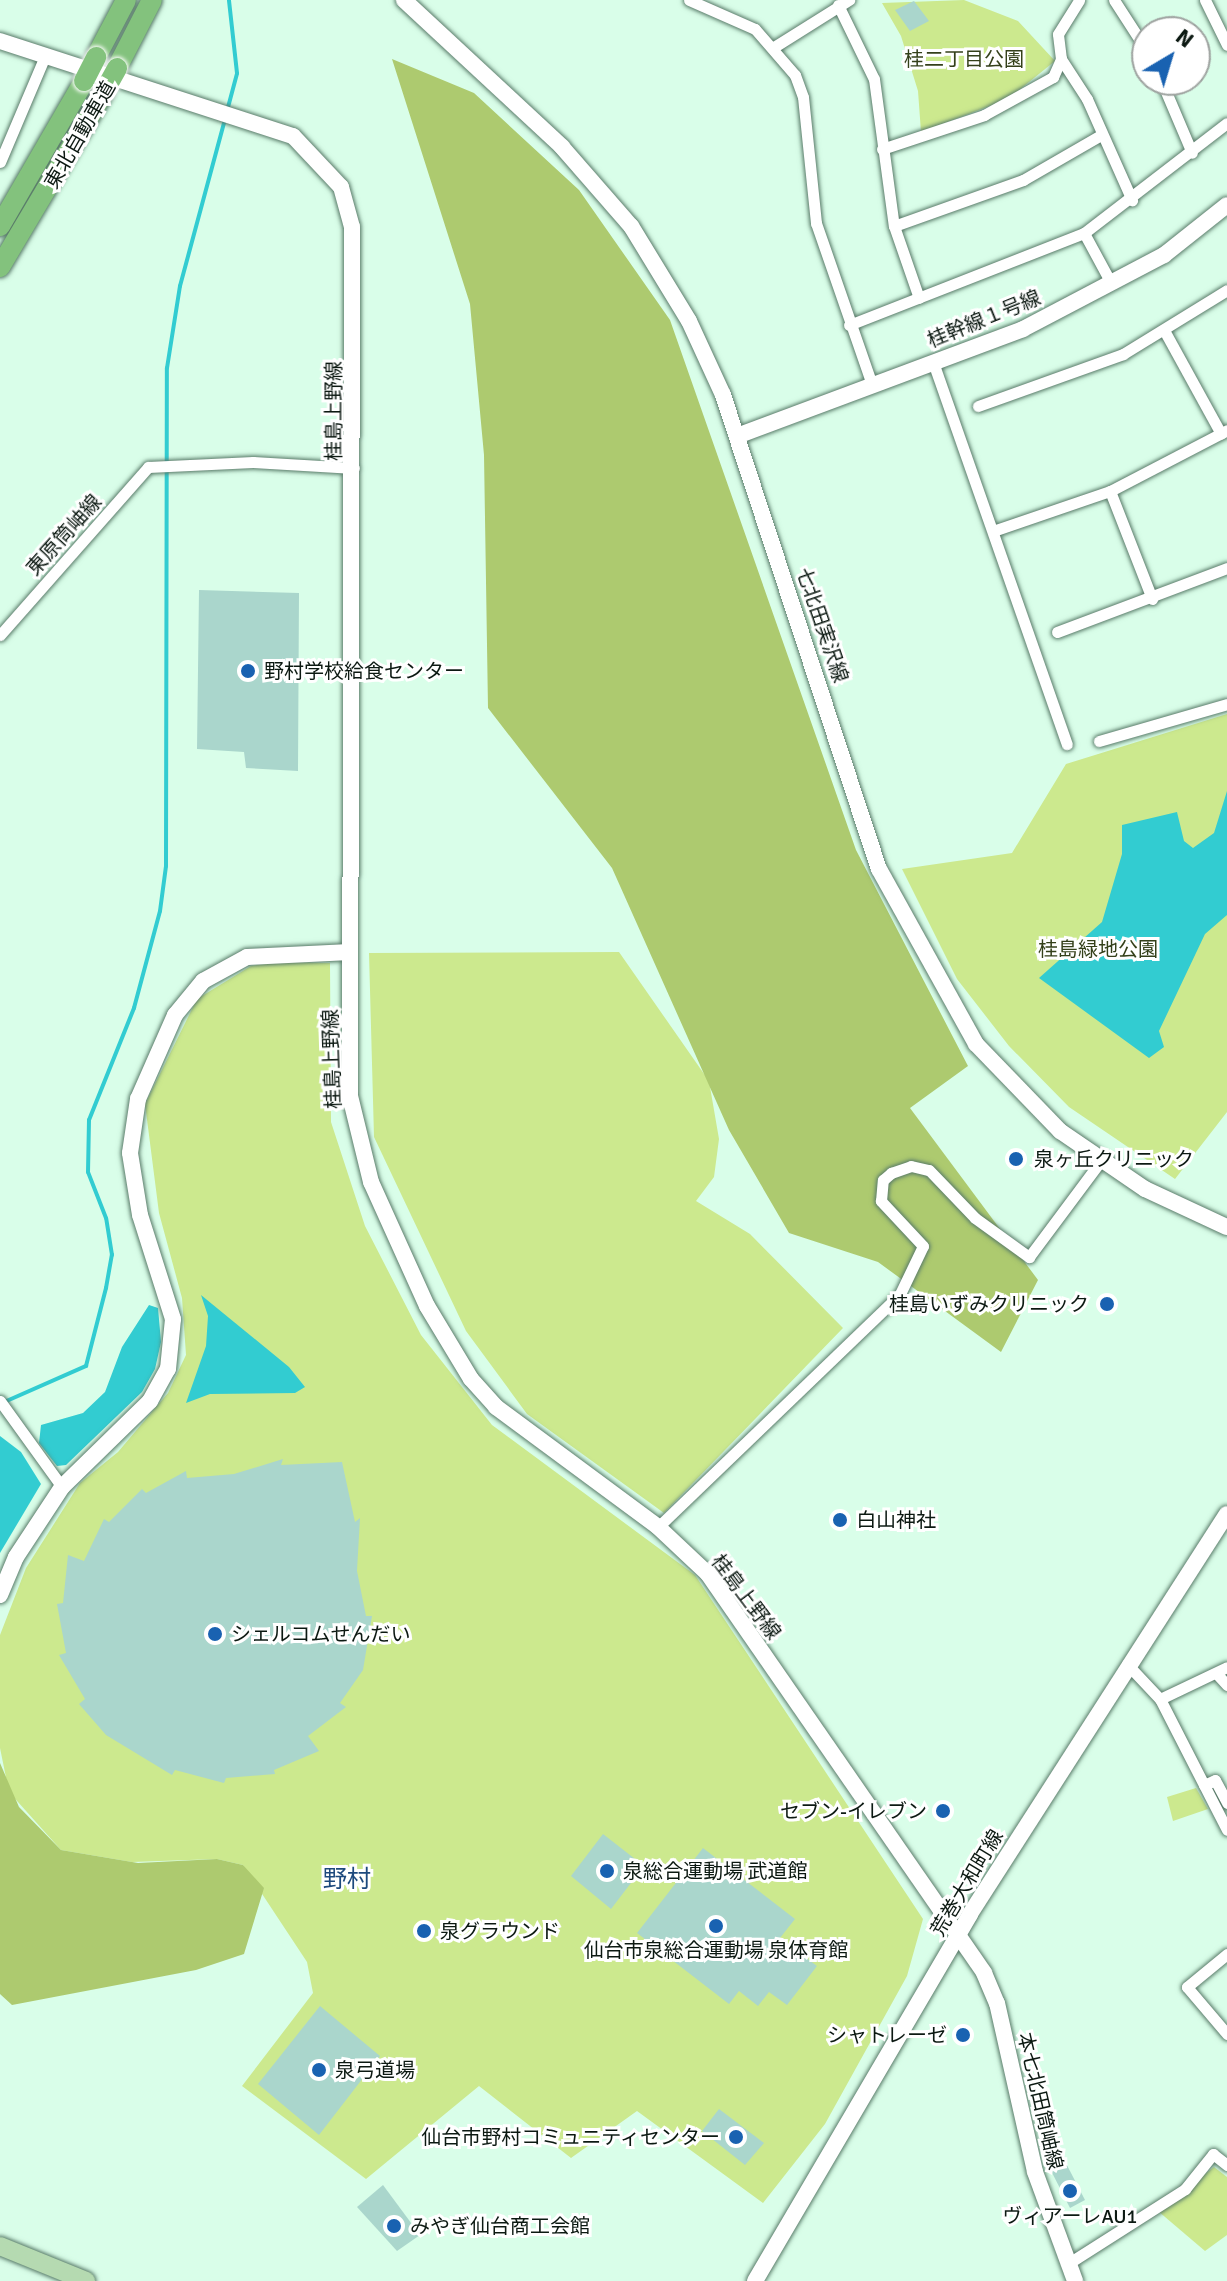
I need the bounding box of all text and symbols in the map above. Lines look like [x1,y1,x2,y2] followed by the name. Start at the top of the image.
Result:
[1131,16,1211,96] north arrow
[1171,23,1199,54] text: N
[904,47,1024,71] park label: 桂二丁目公園
[40,77,120,193] street label: 東北自動車道
[924,285,1044,353] street label: 桂幹線１号線
[322,361,346,461] street label: 桂島上野線
[22,490,106,580] street label: 東原筒岫線
[791,564,853,686] street label: 七北田実沢線
[264,659,464,683] place label: 野村学校給食センター
[239,662,257,680] marker: 野村学校給食センター
[1038,937,1158,961] park label: 桂島緑地公園
[318,1009,346,1109] street label: 桂島上野線
[1034,1147,1194,1171] place label: 泉ヶ丘クリニック
[1005,1148,1027,1170] marker: 泉ヶ丘クリニック
[889,1292,1089,1316] place label: 桂島いずみクリニック
[1096,1293,1118,1315] marker: 桂島いずみクリニック
[856,1508,936,1532] place label: 白山神社
[831,1511,849,1529] marker: 白山神社
[706,1550,786,1644] street label: 桂島上野線
[231,1622,411,1646] place label: シェルコムせんだい
[206,1625,224,1643] marker: シェルコムせんだい
[780,1799,927,1823] place label: セブン-イレブン
[934,1802,952,1820] marker: セブン-イレブン
[926,1825,1008,1941] street label: 荒巻大和町線
[623,1859,807,1883] place label: 泉総合運動場 武道館
[598,1862,616,1880] marker: 泉総合運動場 武道館
[323,1866,371,1894] district label: 野村
[707,1917,725,1935] marker: 仙台市泉総合運動場 泉体育館
[440,1919,560,1943] place label: 泉グラウンド
[415,1922,433,1940] marker: 泉グラウンド
[584,1938,848,1962] place label: 仙台市泉総合運動場 泉体育館
[827,2023,947,2047] place label: シャトレーゼ
[954,2026,972,2044] marker: シャトレーゼ
[1013,2030,1067,2172] street label: 本七北田筒岫線
[335,2058,415,2082] place label: 泉弓道場
[310,2061,328,2079] marker: 泉弓道場
[420,2125,720,2149] place label: 仙台市野村コミュニティセンター
[727,2128,745,2146] marker: 仙台市野村コミュニティセンター
[1061,2182,1079,2200] marker: ヴィアーレAU1
[1003,2204,1137,2228] place label: ヴィアーレAU1
[410,2214,590,2238] place label: みやぎ仙台商工会館
[385,2217,403,2235] marker: みやぎ仙台商工会館

